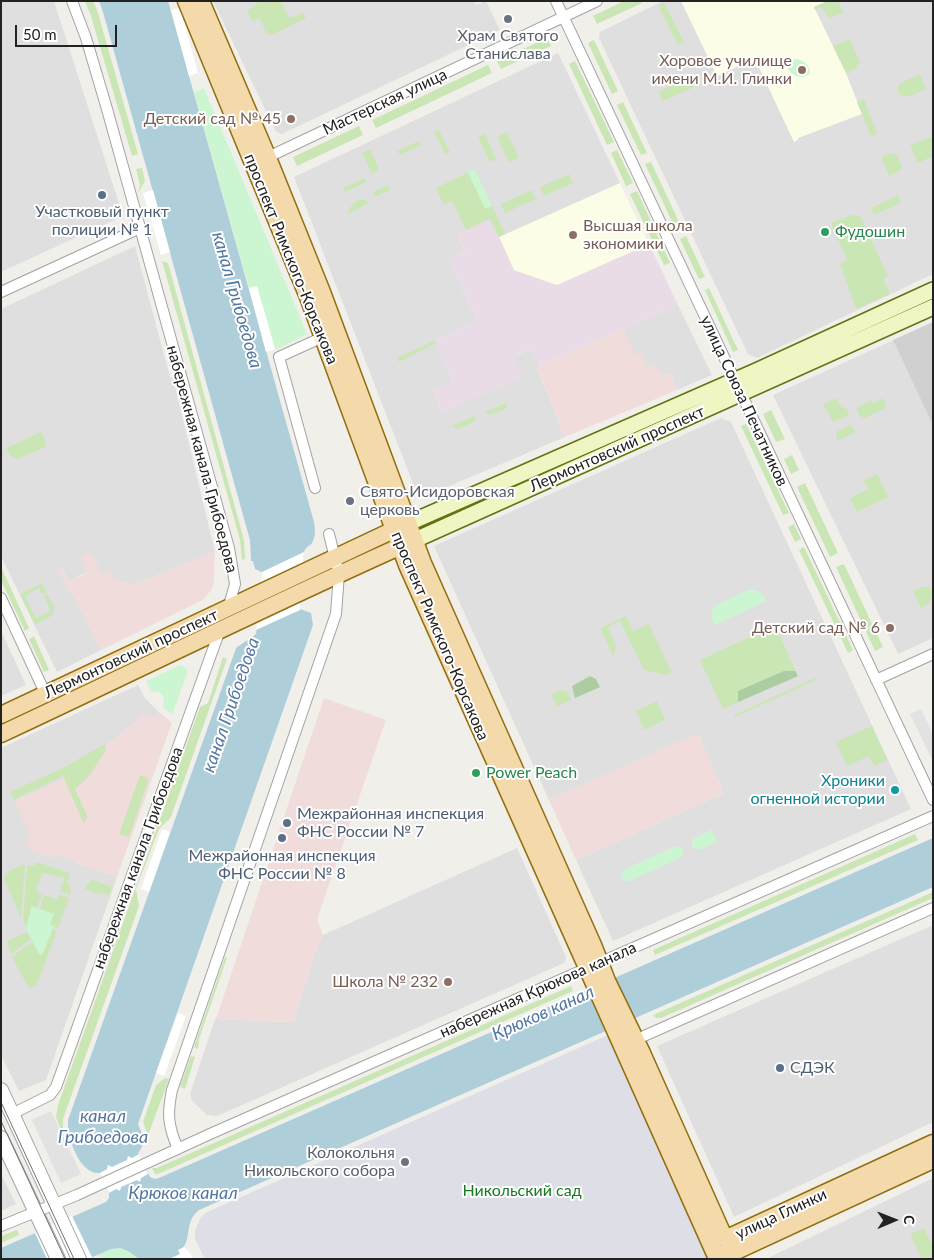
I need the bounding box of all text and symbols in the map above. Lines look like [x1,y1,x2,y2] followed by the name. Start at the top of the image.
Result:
[502,13,514,25] marker: Храм Святого Станислава
[18,15,120,47] scale bar
[23,25,57,43] text: 50 m
[457,26,559,64] place label: Храм Святого Станислава
[651,51,792,89] place label: Хоровое училище имени М.И. Глинки
[796,64,808,76] marker: Хоровое училище имени М.И. Глинки
[320,65,450,139] street label: Мастерская улица
[144,109,281,129] place label: Детский сад № 45
[285,113,297,125] marker: Детский сад № 45
[240,151,342,367] street label: проспект Римского-Корсакова
[96,189,108,201] marker: Участковый пункт полиции № 1
[35,202,169,240] place label: Участковый пункт полиции № 1
[583,216,693,254] place label: Высшая школа экономики
[835,222,905,242] place label: Фудошин
[819,226,831,238] marker: Фудошин
[207,229,267,371] water label: канал Грибоедова
[567,229,579,241] marker: Высшая школа экономики
[696,313,792,489] street label: улица Союза Печатников
[162,343,242,575] street label: набережная канала Грибоедова
[526,402,708,496] street label: Лермонтовский проспект
[360,482,515,520] place label: Свято-Исидоровская церковь
[344,495,356,507] marker: Свято-Исидоровская церковь
[387,529,493,743] street label: проспект Римского-Корсакова
[41,605,221,703] street label: Лермонтовский проспект
[752,618,880,638] place label: Детский сад № 6
[884,622,896,634] marker: Детский сад № 6
[198,635,264,775] water label: канал Грибоедова
[89,744,187,972] street label: набережная канала Грибоедова
[486,763,577,783] place label: Power Peach
[470,767,482,779] marker: Power Peach
[750,771,885,809] place label: Хроники огненной истории
[889,784,901,796] marker: Хроники огненной истории
[297,804,484,842] place label: Межрайонная инспекция ФНС России № 7
[281,817,293,829] marker: Межрайонная инспекция ФНС России № 7
[276,832,288,844] marker: Межрайонная инспекция ФНС России № 8
[188,846,376,884] place label: Межрайонная инспекция ФНС России № 8
[437,938,639,1042] street label: набережная Крюкова канала
[332,972,438,992] place label: Школа № 232
[442,976,454,988] marker: Школа № 232
[489,981,597,1045] water label: Крюков канал
[790,1058,835,1078] place label: СДЭК
[774,1062,786,1074] marker: СДЭК
[58,1105,148,1148] water label: канал Грибоедова
[244,1143,395,1181] place label: Колокольня Никольского собора
[399,1156,411,1168] marker: Колокольня Никольского собора
[462,1181,582,1201] park label: Никольский сад
[128,1182,238,1204] water label: Крюков канал
[732,1185,830,1243] street label: улица Глинки
[869,1195,919,1245] north arrow
[901,1215,918,1225] text: С

